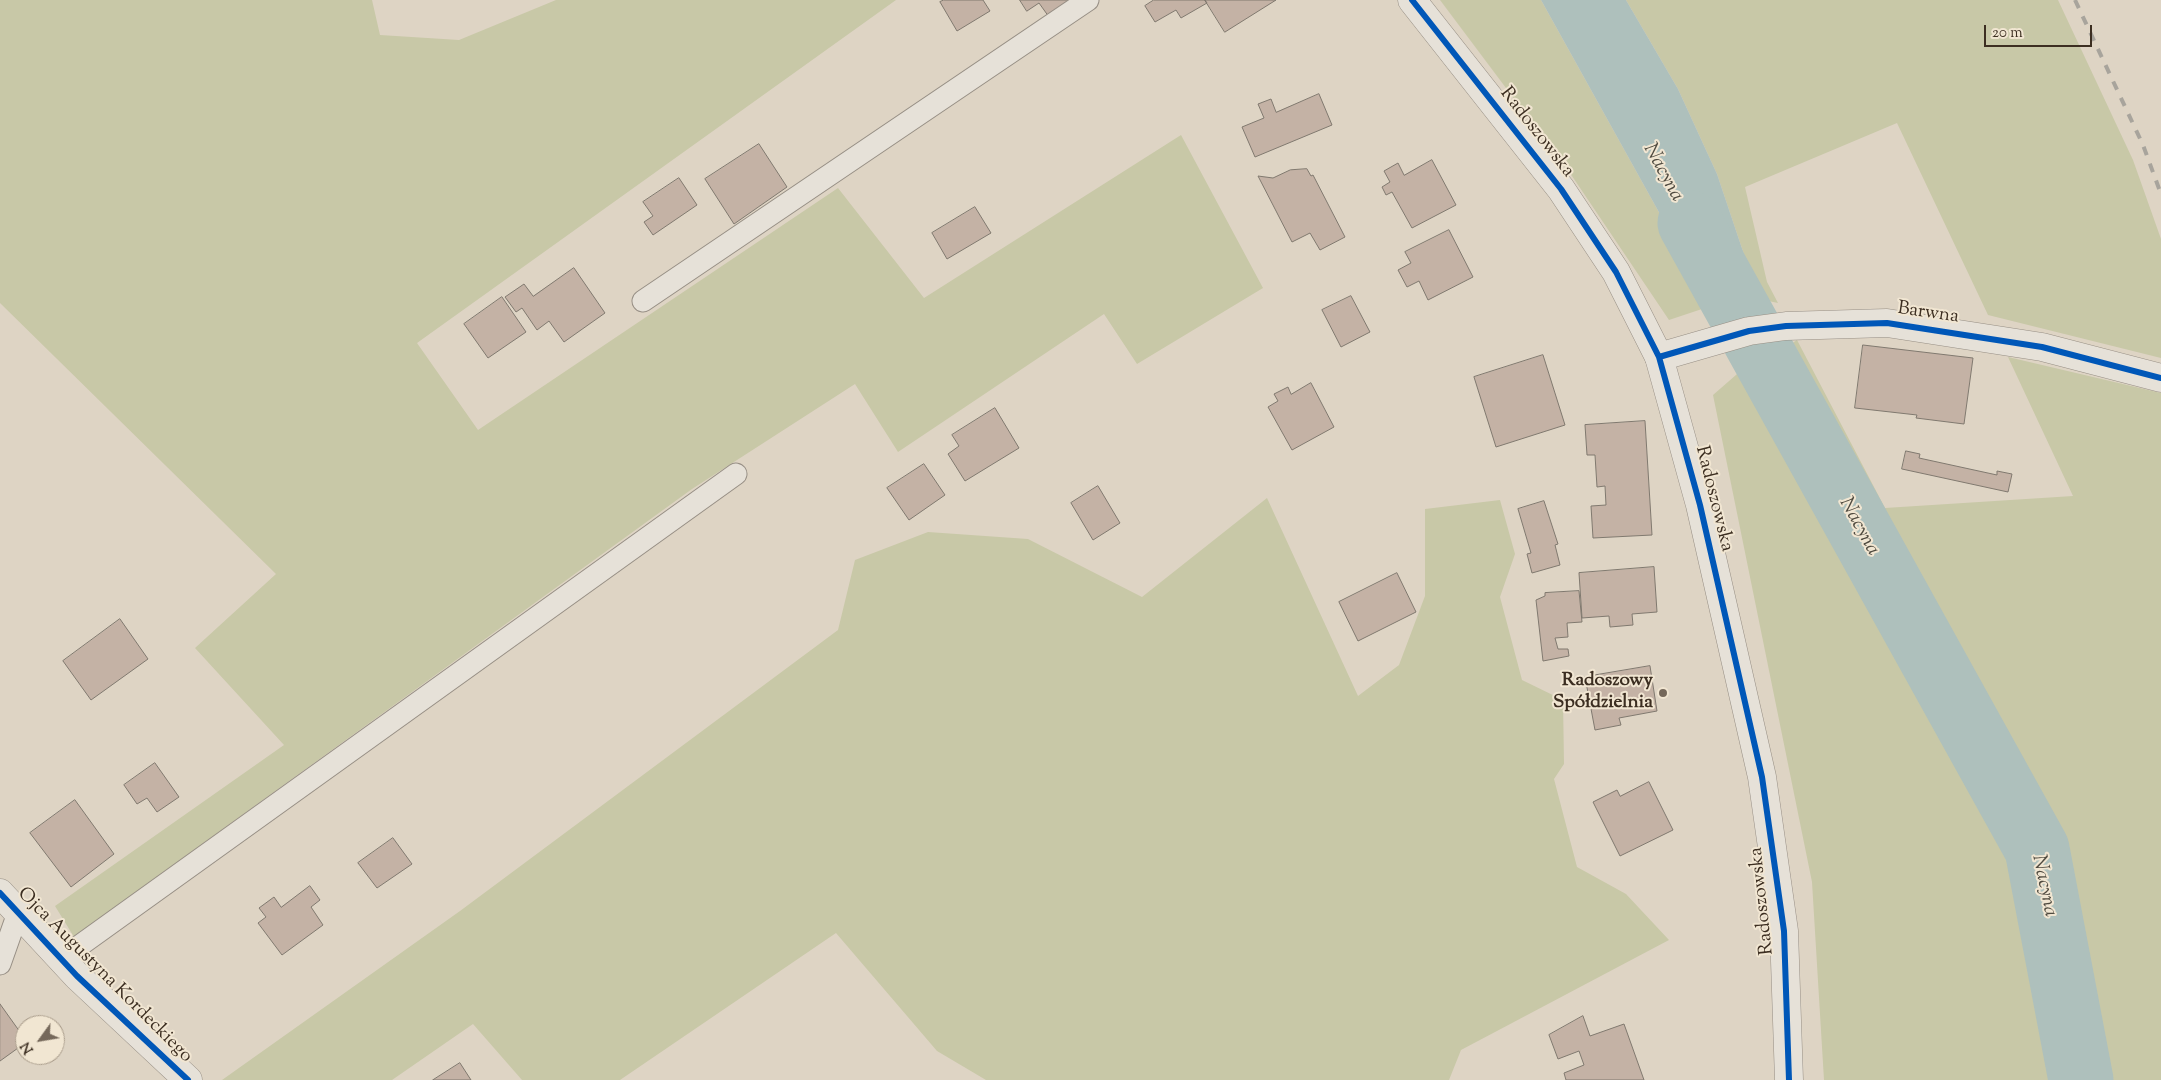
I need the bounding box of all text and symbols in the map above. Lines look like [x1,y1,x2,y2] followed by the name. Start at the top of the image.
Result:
[1986,15,2094,47] scale bar
[1992,23,2023,44] text: 20 m
[1494,83,1578,183] street label: Radoszowska
[1636,140,1688,206] water label: Nacyna
[1896,298,1960,330] street label: Barwna
[1689,444,1737,554] street label: Radoszowska
[1832,494,1884,560] water label: Nacyna
[1553,671,1653,715] place label: Radoszowy Spółdzielnia
[1657,687,1669,699] marker: Radoszowy Spółdzielnia
[1746,846,1780,956] street label: Radoszowska
[2025,853,2061,919] water label: Nacyna
[12,884,196,1068] street label: Ojca Augustyna Kordeckiego
[15,1015,65,1065] north arrow
[17,1037,40,1057] text: N

